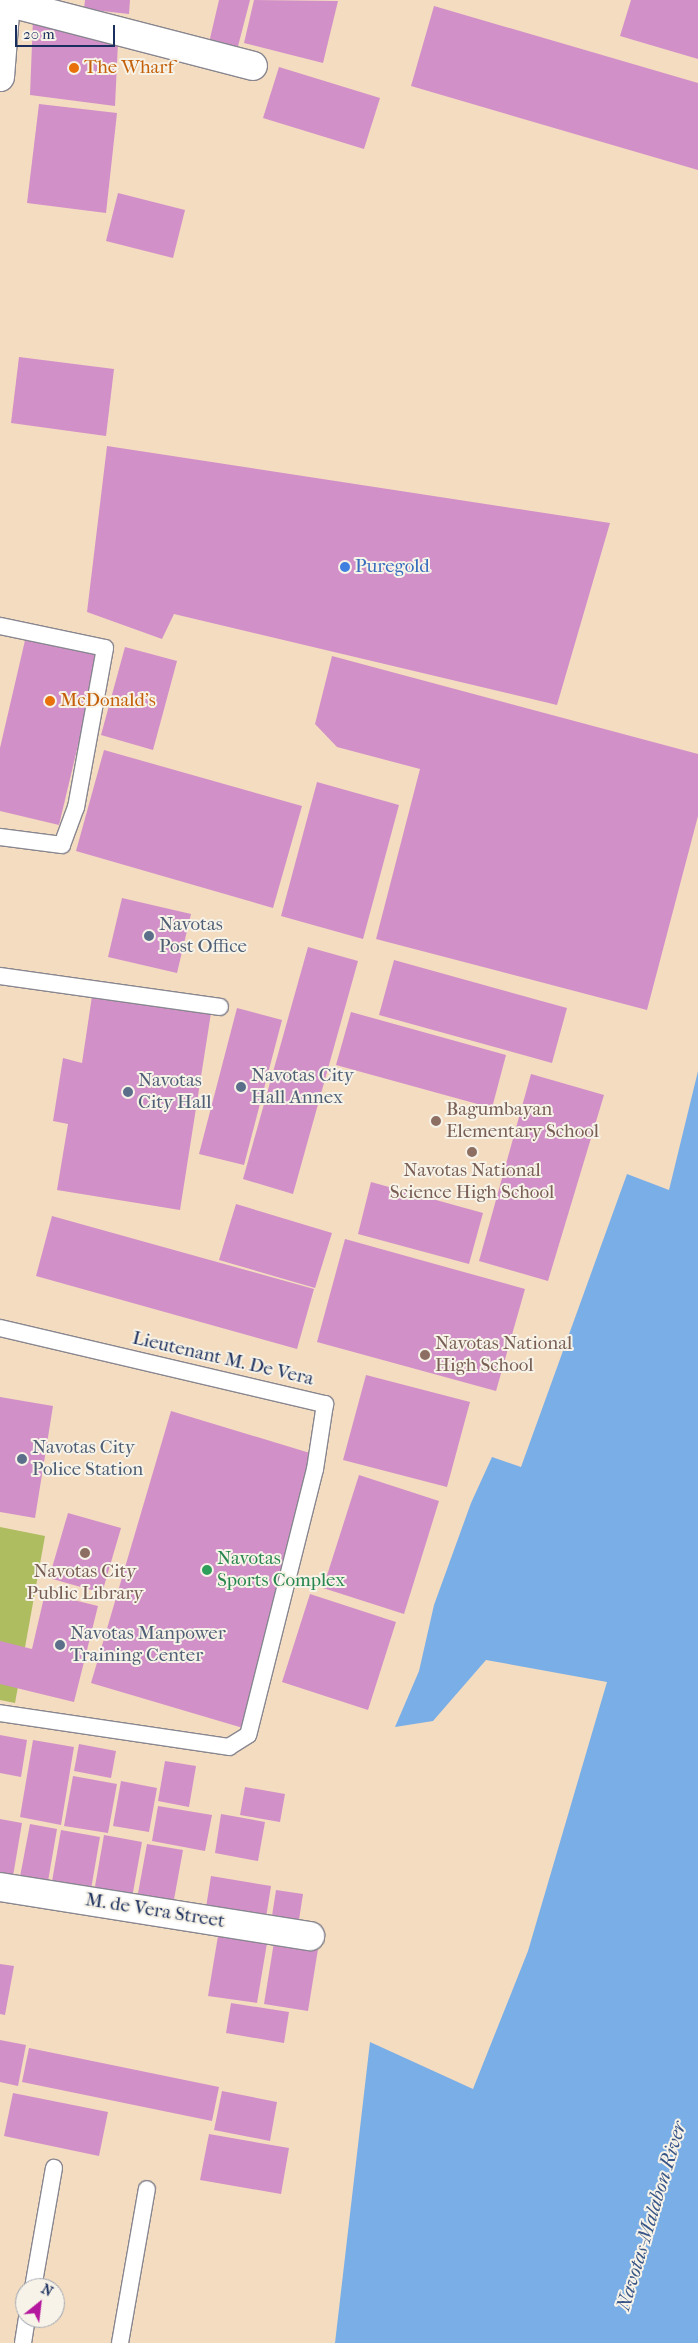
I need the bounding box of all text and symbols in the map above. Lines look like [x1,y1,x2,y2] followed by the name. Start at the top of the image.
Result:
[18,15,118,47] scale bar
[23,25,55,43] text: 20 m
[84,57,174,79] place label: The Wharf
[68,62,80,74] marker: The Wharf
[355,556,430,578] place label: Puregold
[339,561,351,573] marker: Puregold
[60,690,156,712] place label: McDonald's
[44,695,56,707] marker: McDonald's
[159,914,247,958] place label: Navotas Post Office
[143,930,155,942] marker: Navotas Post Office
[251,1065,354,1109] place label: Navotas City Hall Annex
[138,1070,211,1114] place label: Navotas City Hall
[235,1081,247,1093] marker: Navotas City Hall Annex
[122,1086,134,1098] marker: Navotas City Hall
[446,1099,599,1143] place label: Bagumbayan Elementary School
[430,1115,442,1127] marker: Bagumbayan Elementary School
[466,1146,478,1158] marker: Navotas National Science High School
[390,1160,554,1204] place label: Navotas National Science High School
[130,1327,316,1391] street label: Lieutenant M. De Vera
[435,1333,572,1377] place label: Navotas National High School
[419,1349,431,1361] marker: Navotas National High School
[32,1437,143,1481] place label: Navotas City Police Station
[16,1453,28,1465] marker: Navotas City Police Station
[79,1547,91,1559] marker: Navotas City Public Library
[217,1548,345,1592] place label: Navotas Sports Complex
[27,1561,143,1605] place label: Navotas City Public Library
[201,1564,213,1576] marker: Navotas Sports Complex
[70,1623,226,1667] place label: Navotas Manpower Training Center
[54,1639,66,1651] marker: Navotas Manpower Training Center
[84,1889,226,1933] street label: M. de Vera Street
[611,2119,691,2313] water label: Navotas-Malabon River
[15,2278,65,2328] north arrow
[38,2280,56,2300] text: N

